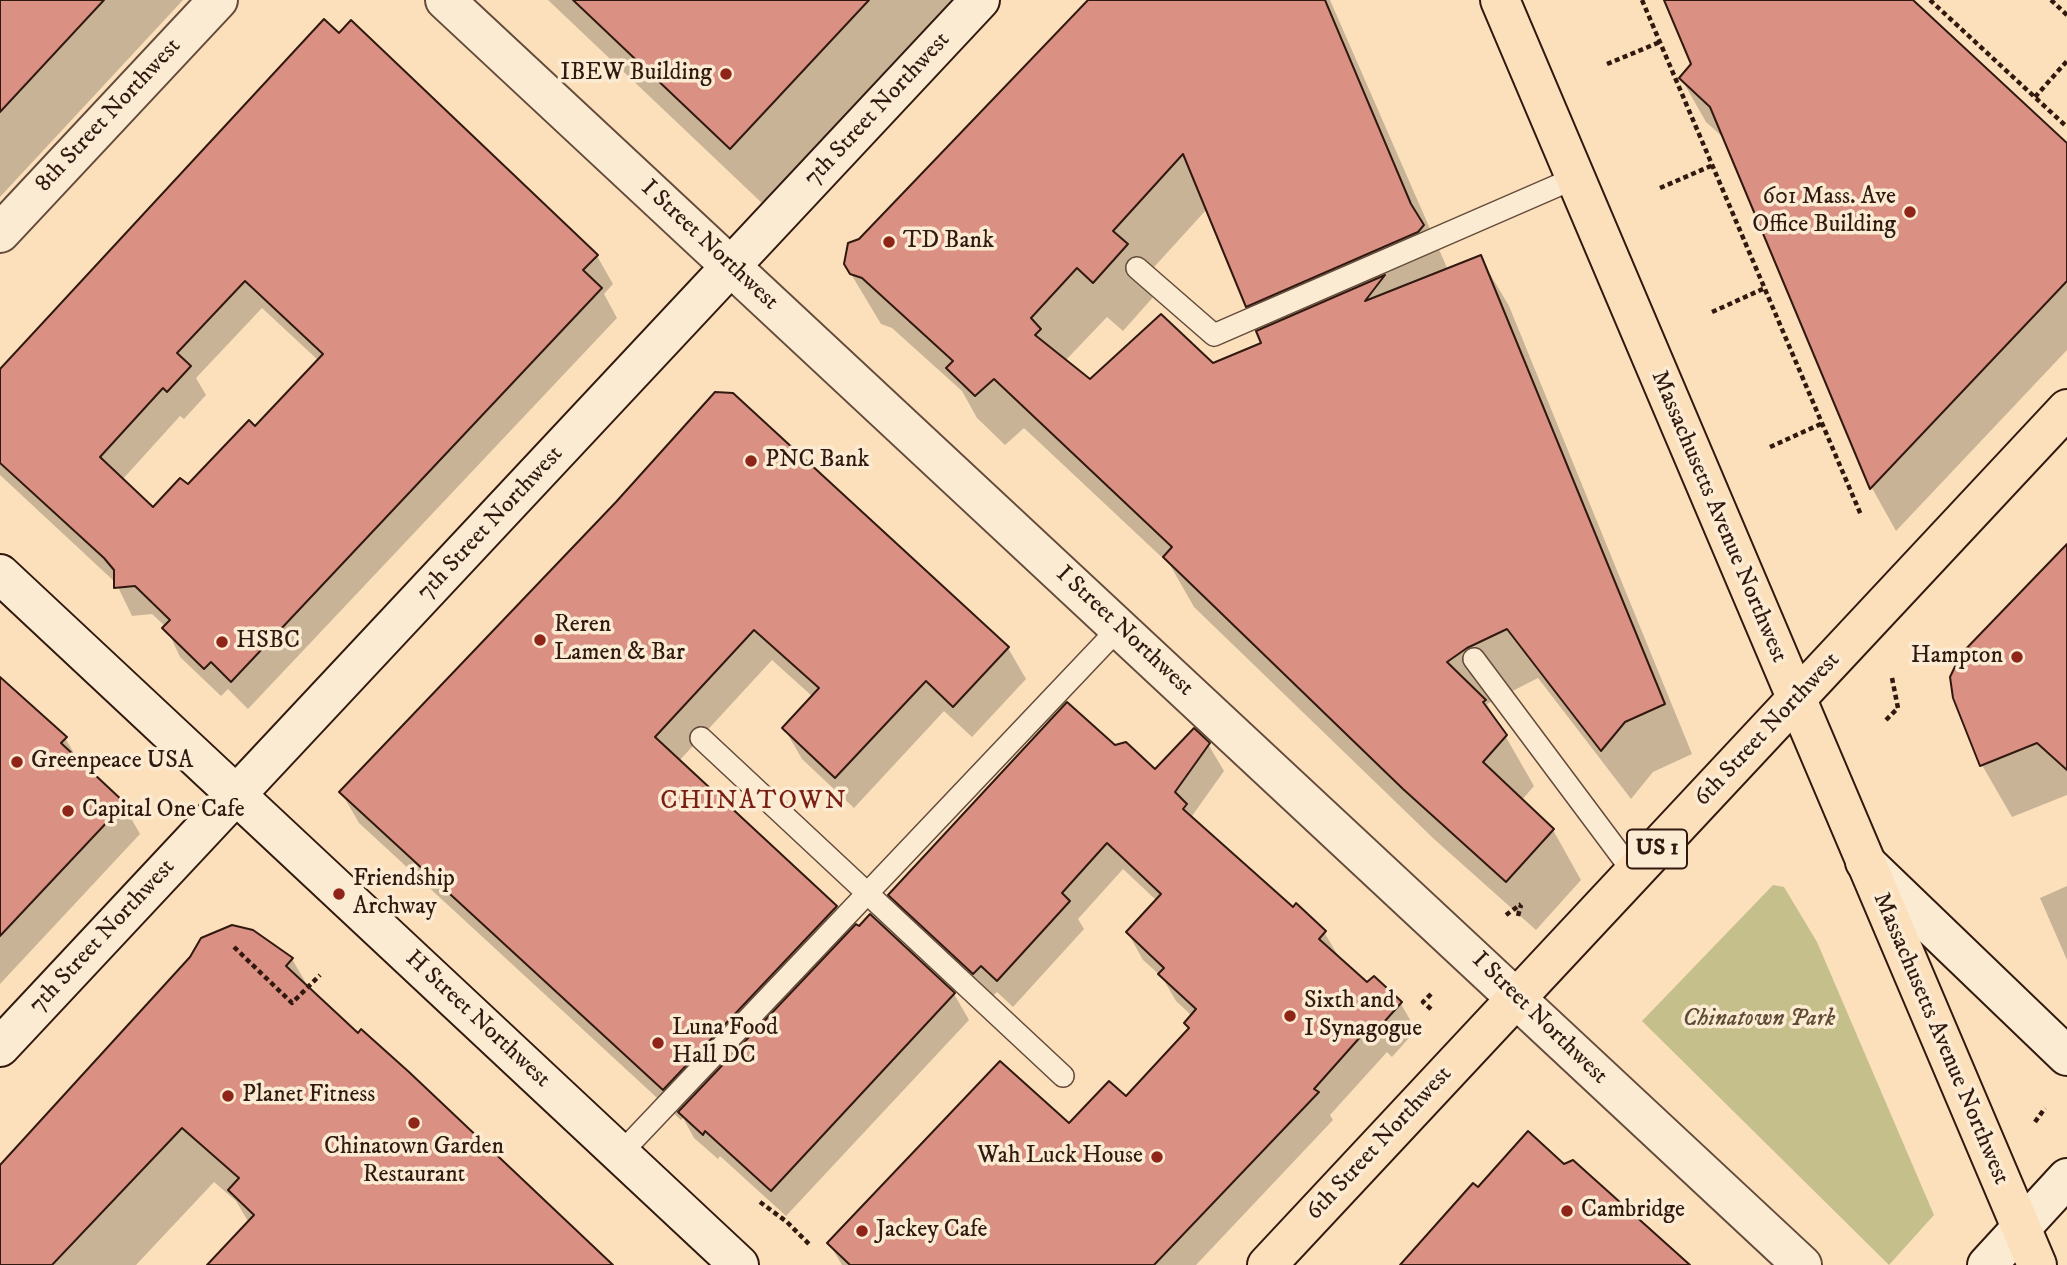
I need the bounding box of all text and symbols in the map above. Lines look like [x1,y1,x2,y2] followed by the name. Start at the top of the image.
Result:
[799,27,957,193] street label: 7th Street Northwest
[30,33,188,199] street label: 8th Street Northwest
[560,60,712,88] place label: IBEW Building
[718,66,734,82] marker: IBEW Building
[634,175,784,317] street label: I Street Northwest
[1752,184,1896,240] place label: 601 Mass. Ave Office Building
[1902,204,1918,220] marker: 601 Mass. Ave Office Building
[903,228,994,256] place label: TD Bank
[881,234,897,250] marker: TD Bank
[1643,367,1793,667] street label: Massachusetts Avenue Northwest
[412,441,570,607] street label: 7th Street Northwest
[765,447,869,475] place label: PNC Bank
[743,453,759,469] marker: PNC Bank
[1049,561,1199,703] street label: I Street Northwest
[554,612,685,668] place label: Reren Lamen & Bar
[236,628,300,656] place label: HSBC
[532,632,548,648] marker: Reren Lamen & Bar
[214,634,230,650] marker: HSBC
[1911,643,2003,671] place label: Hampton
[1689,647,1847,813] street label: 6th Street Northwest
[2009,649,2025,665] marker: Hampton
[31,748,193,776] place label: Greenpeace USA
[9,754,25,770] marker: Greenpeace USA
[661,787,847,819] district label: CHINATOWN
[82,797,245,825] place label: Capital One Cafe
[60,803,76,819] marker: Capital One Cafe
[1627,830,1687,869] road number: US 1
[24,854,182,1020] street label: 7th Street Northwest
[353,866,455,922] place label: Friendship Archway
[331,886,347,902] marker: Friendship Archway
[1865,889,2015,1189] street label: Massachusetts Avenue Northwest
[398,945,556,1095] street label: H Street Northwest
[1465,947,1613,1091] street label: I Street Northwest
[1304,988,1422,1044] place label: Sixth and I Synagogue
[1683,1006,1835,1034] park label: Chinatown Park
[1282,1008,1298,1024] marker: Sixth and I Synagogue
[672,1015,778,1071] place label: Luna Food Hall DC
[650,1035,666,1051] marker: Luna Food Hall DC
[1301,1061,1459,1227] street label: 6th Street Northwest
[242,1082,375,1110] place label: Planet Fitness
[220,1088,236,1104] marker: Planet Fitness
[406,1115,422,1131] marker: Chinatown Garden Restaurant
[324,1134,504,1190] place label: Chinatown Garden Restaurant
[977,1143,1143,1171] place label: Wah Luck House
[1149,1149,1165,1165] marker: Wah Luck House
[1581,1197,1685,1225] place label: Cambridge
[1559,1203,1575,1219] marker: Cambridge
[876,1217,987,1245] place label: Jackey Cafe
[854,1223,870,1239] marker: Jackey Cafe

